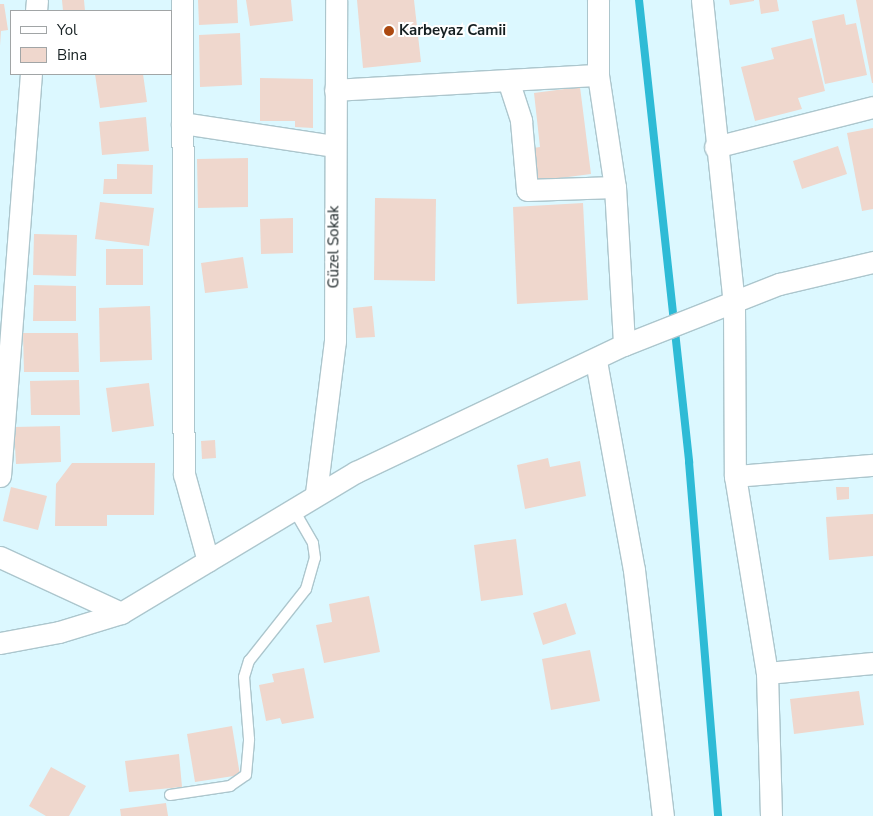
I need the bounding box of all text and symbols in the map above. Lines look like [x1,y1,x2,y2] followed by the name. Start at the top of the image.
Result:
[10,10,172,75] legend
[57,20,78,40] text: Yol
[399,22,506,40] place label: Karbeyaz Camii
[383,25,395,37] marker: Karbeyaz Camii
[57,45,87,65] text: Bina
[325,206,343,288] street label: Güzel Sokak

